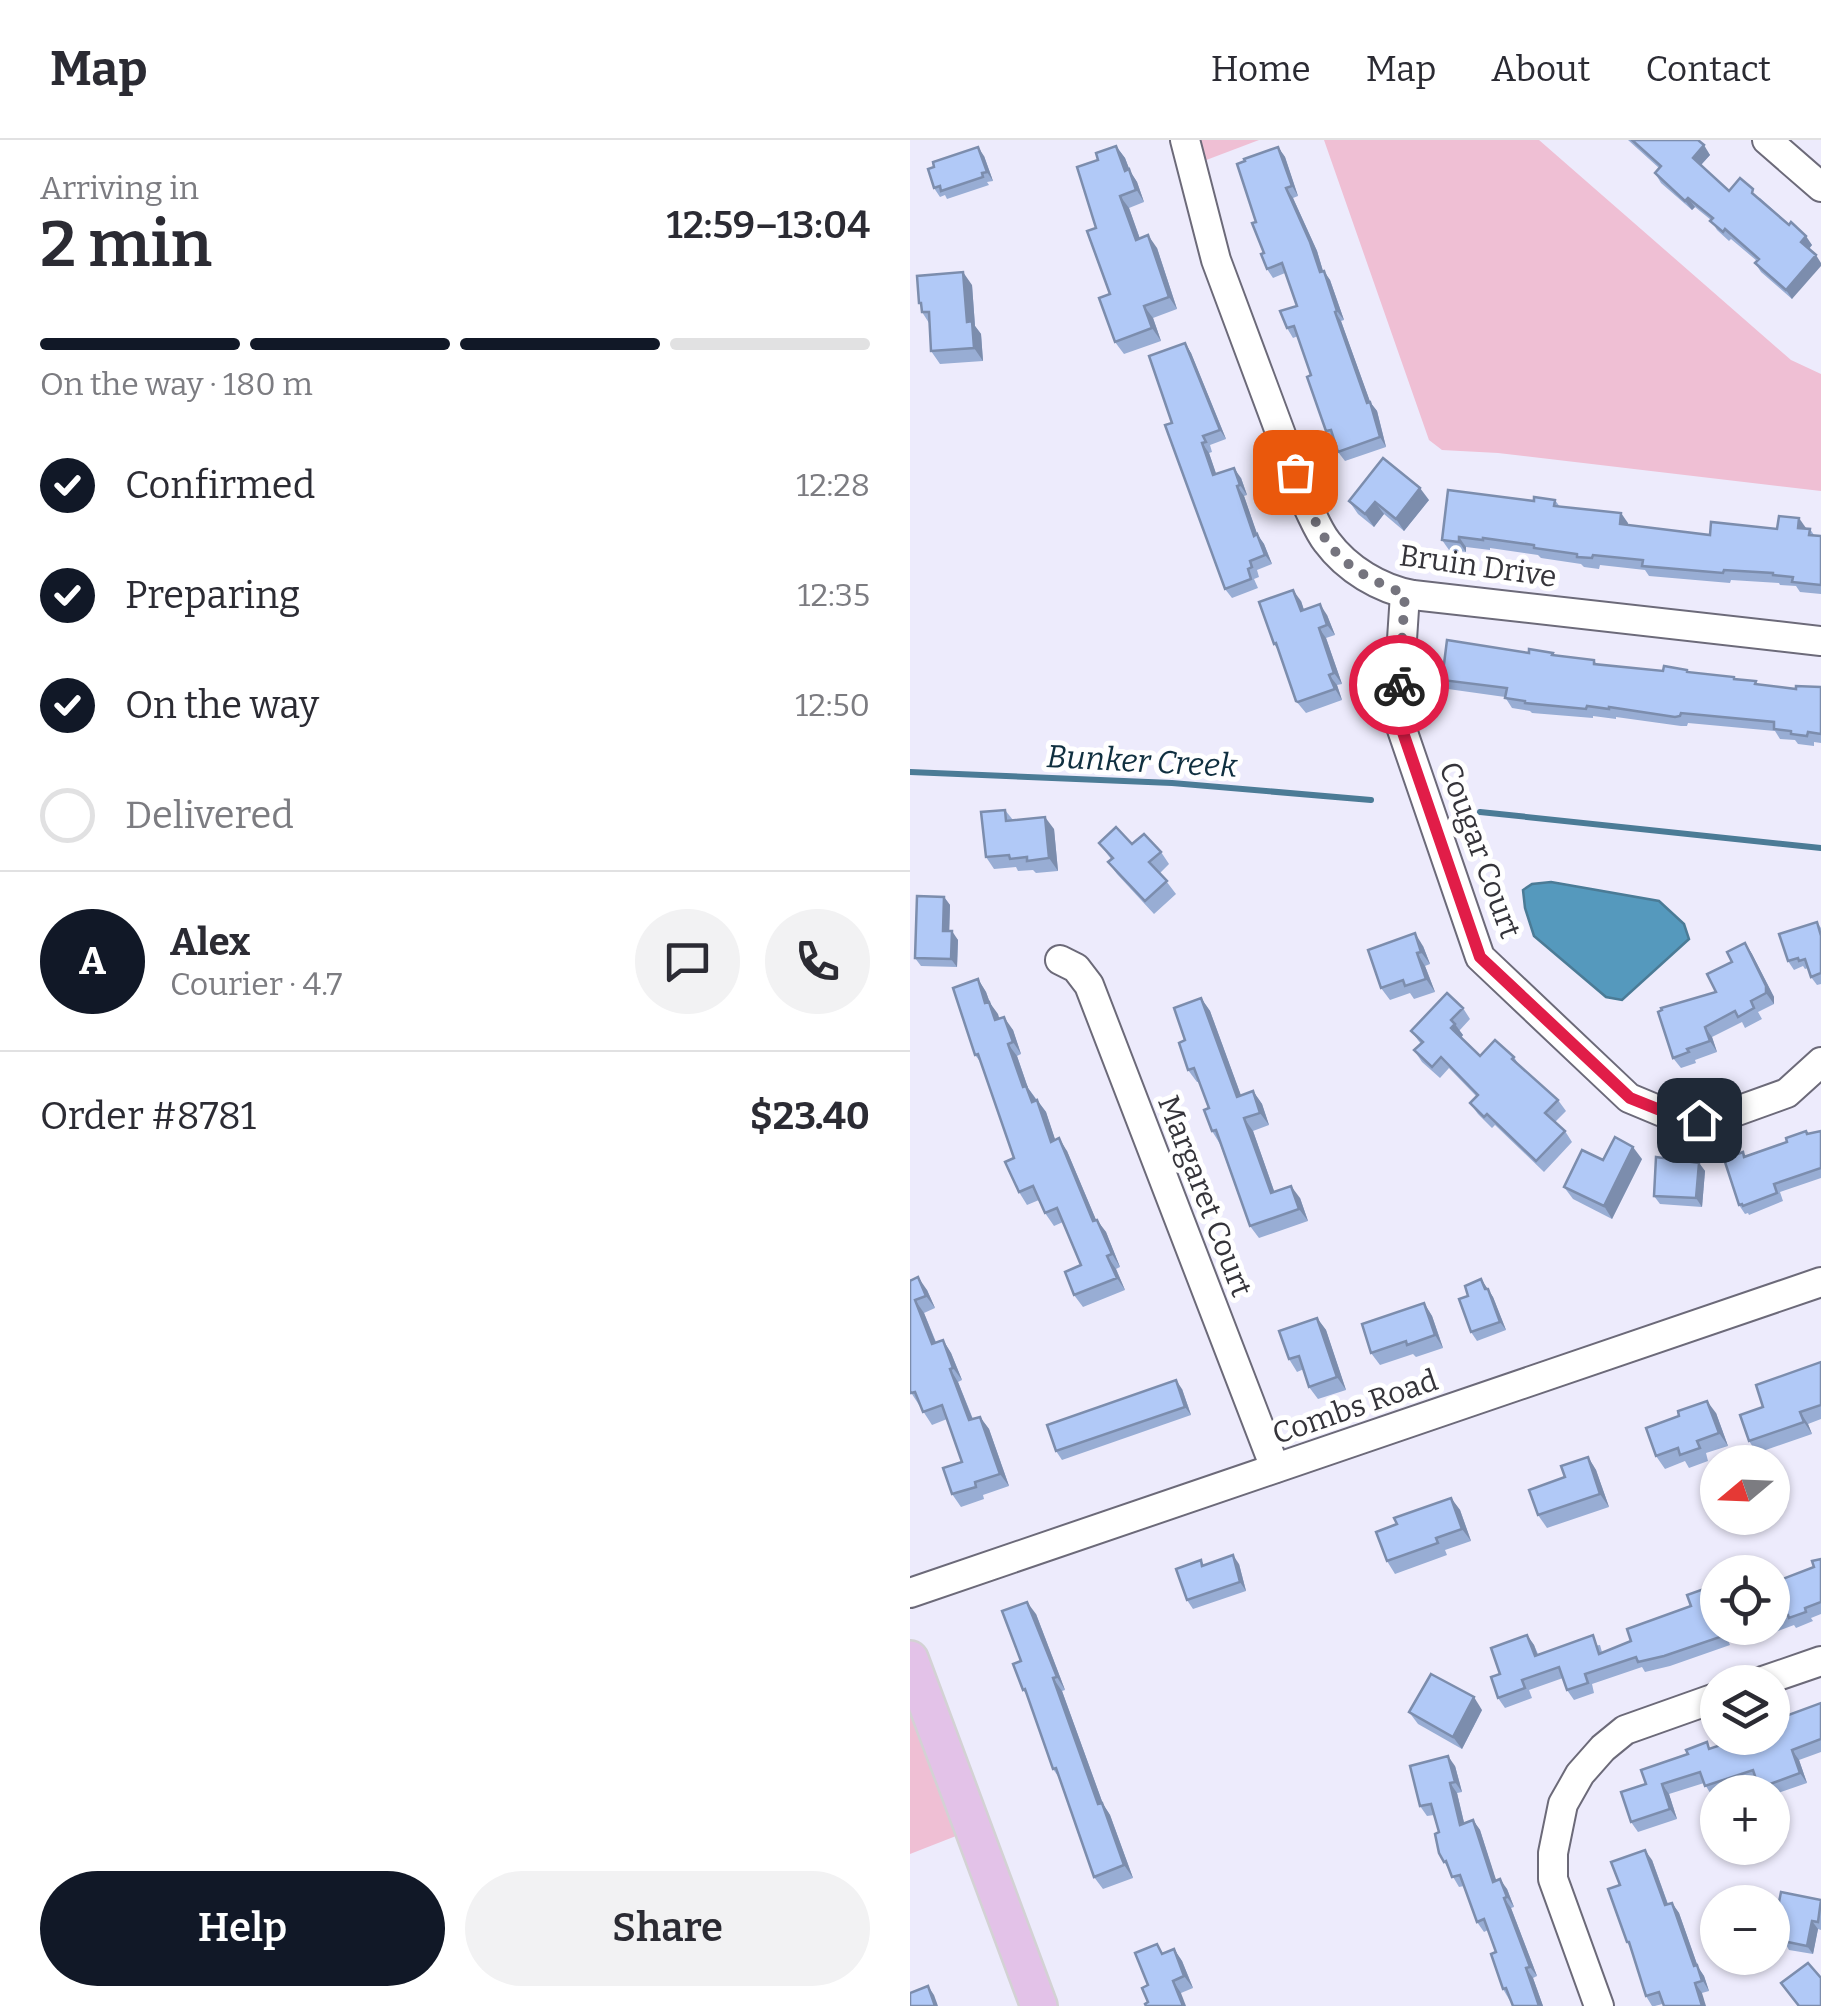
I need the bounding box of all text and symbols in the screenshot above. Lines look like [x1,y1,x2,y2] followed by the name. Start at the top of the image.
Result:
[50,40,147,98] text: Map
[1211,48,1311,90] text: Home
[1366,48,1436,90] text: Map
[1491,48,1590,90] text: About
[1645,48,1771,90] text: Contact
[40,169,199,207] text: Arriving in
[667,202,870,248] text: 12:59–13:04
[40,205,212,283] text: 2 min
[40,365,313,403] text: On the way · 180 m
[1253,430,1338,515] pin
[1268,445,1323,500] icon: bag
[40,458,95,513] icon: check
[125,462,315,508] text: Confirmed
[796,466,870,504] text: 12:28
[1397,537,1559,595] street label: Bruin Drive
[40,568,95,623] icon: check
[125,572,300,618] text: Preparing
[798,576,870,614] text: 12:35
[1349,635,1449,735] courier
[1372,658,1427,713] icon: bike
[40,678,95,733] icon: check
[125,682,319,728] text: On the way
[795,686,870,724] text: 12:50
[1046,737,1239,785] water label: Bunker Creek
[1431,757,1529,943] street label: Cougar Court
[125,792,294,838] text: Delivered
[635,909,740,1014] button: chat
[765,909,870,1014] button: phone
[170,919,250,965] text: Alex
[79,938,106,984] text: A
[170,965,342,1003] text: Courier · 4.7
[1657,1078,1742,1163] pin
[1150,1090,1260,1302] street label: Margaret Court
[40,1093,256,1139] text: Order #8781
[750,1093,870,1139] text: $23.40
[1672,1093,1727,1148] icon: home
[1268,1362,1443,1452] street label: Combs Road
[1700,1445,1790,1535] north arrow
[1700,1445,1790,1975] map controls
[1700,1555,1790,1645] button: locate
[1700,1665,1790,1755] button: layers
[1700,1775,1790,1865] button: +
[40,1871,445,1986] button: Help
[465,1871,870,1986] button: Share
[1700,1885,1790,1975] button: −

